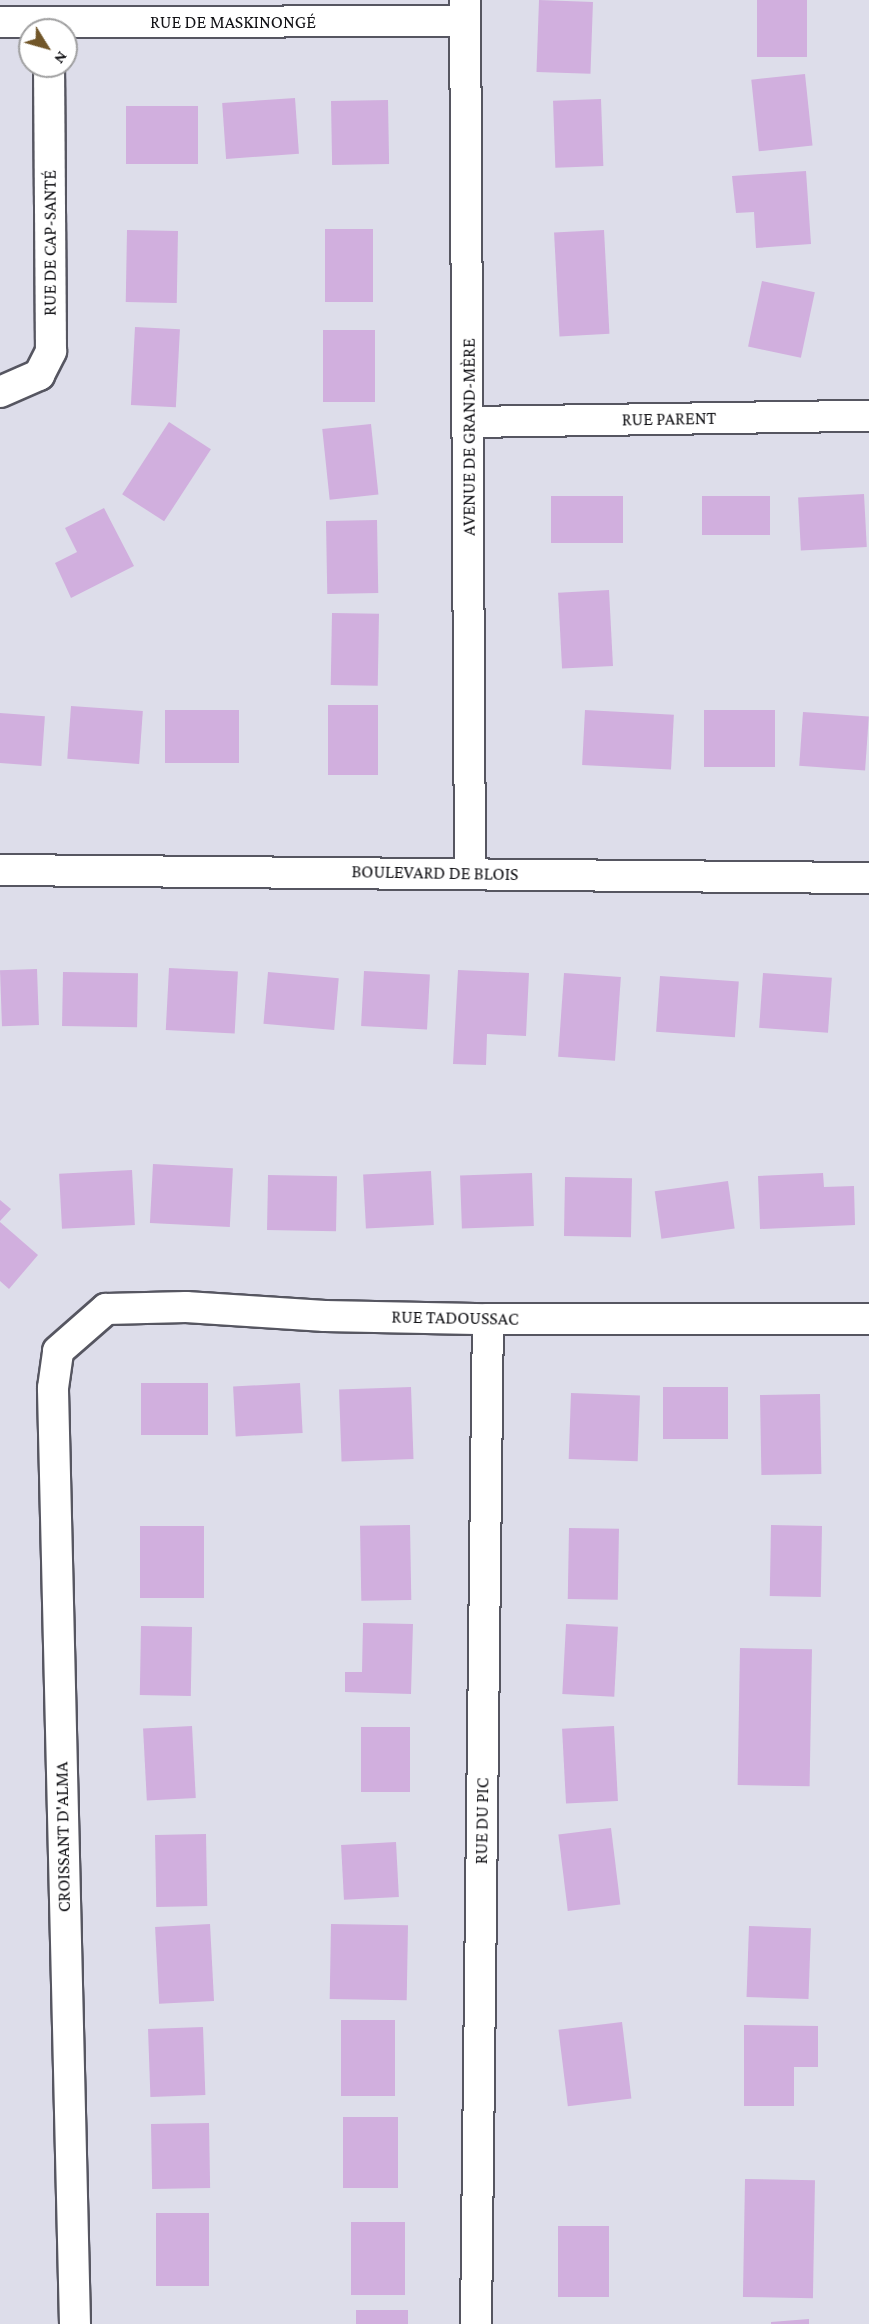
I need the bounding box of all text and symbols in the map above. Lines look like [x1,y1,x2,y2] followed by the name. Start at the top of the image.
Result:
[150,11,316,33] street label: RUE DE MASKINONGÉ
[18,18,78,78] north arrow
[51,48,71,67] text: N
[39,170,61,316] street label: RUE DE CAP-SANTÉ
[458,338,480,536] street label: AVENUE DE GRAND-MÈRE
[622,407,716,431] street label: RUE PARENT
[351,861,519,885] street label: BOULEVARD DE BLOIS
[391,1306,519,1330] street label: RUE TADOUSSAC
[51,1762,75,1912] street label: CROISSANT D'ALMA
[470,1777,494,1865] street label: RUE DU PIC

